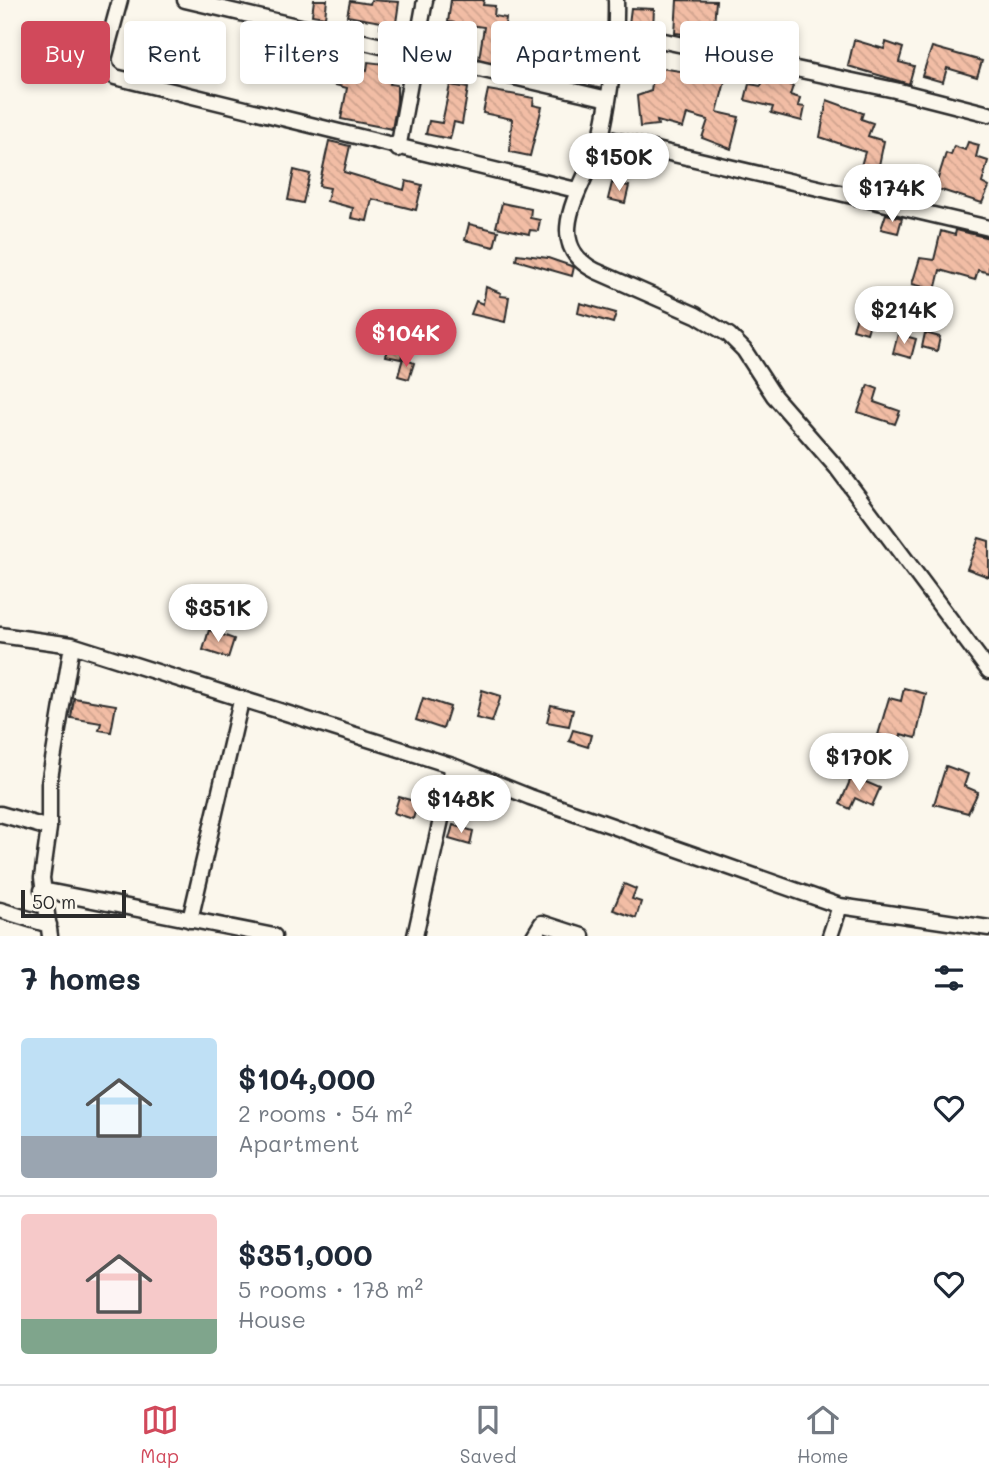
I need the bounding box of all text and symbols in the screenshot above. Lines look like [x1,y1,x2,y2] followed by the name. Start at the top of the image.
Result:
[21,21,110,84] chip: Buy
[124,21,226,84] chip: Rent
[240,21,364,84] chip: Filters
[378,21,477,84] chip: New
[491,21,666,84] chip: Apartment
[680,21,799,84] chip: House
[570,134,668,193] pin: $150K
[585,141,653,171] text: $150K
[843,164,941,224] pin: $174K
[859,172,925,202] text: $174K
[855,286,953,346] pin: $214K
[871,294,937,324] text: $214K
[357,310,455,369] pin: $104K
[372,317,440,347] text: $104K
[169,584,267,644] pin: $351K
[185,592,251,622] text: $351K
[810,734,908,793] pin: $170K
[825,741,893,771] text: $170K
[412,776,510,835] pin: $148K
[427,783,495,813] text: $148K
[21,887,126,919] scale bar
[32,889,76,914] text: 50 m
[21,958,141,998] text: 7 homes
[930,959,968,997] icon: filters
[238,1058,375,1098] text: $104,000
[77,1066,161,1150] icon: home
[930,1089,968,1127] icon: heart
[238,1098,413,1128] text: 2 rooms · 54 m²
[238,1128,360,1158] text: Apartment
[238,1234,372,1274] text: $351,000
[77,1242,161,1326] icon: home
[930,1265,968,1303] icon: heart
[238,1274,423,1304] text: 5 rooms · 178 m²
[238,1304,306,1334] text: House
[140,1401,179,1468] tab: Map
[460,1401,516,1468] tab: Saved
[797,1401,849,1468] tab: Home

